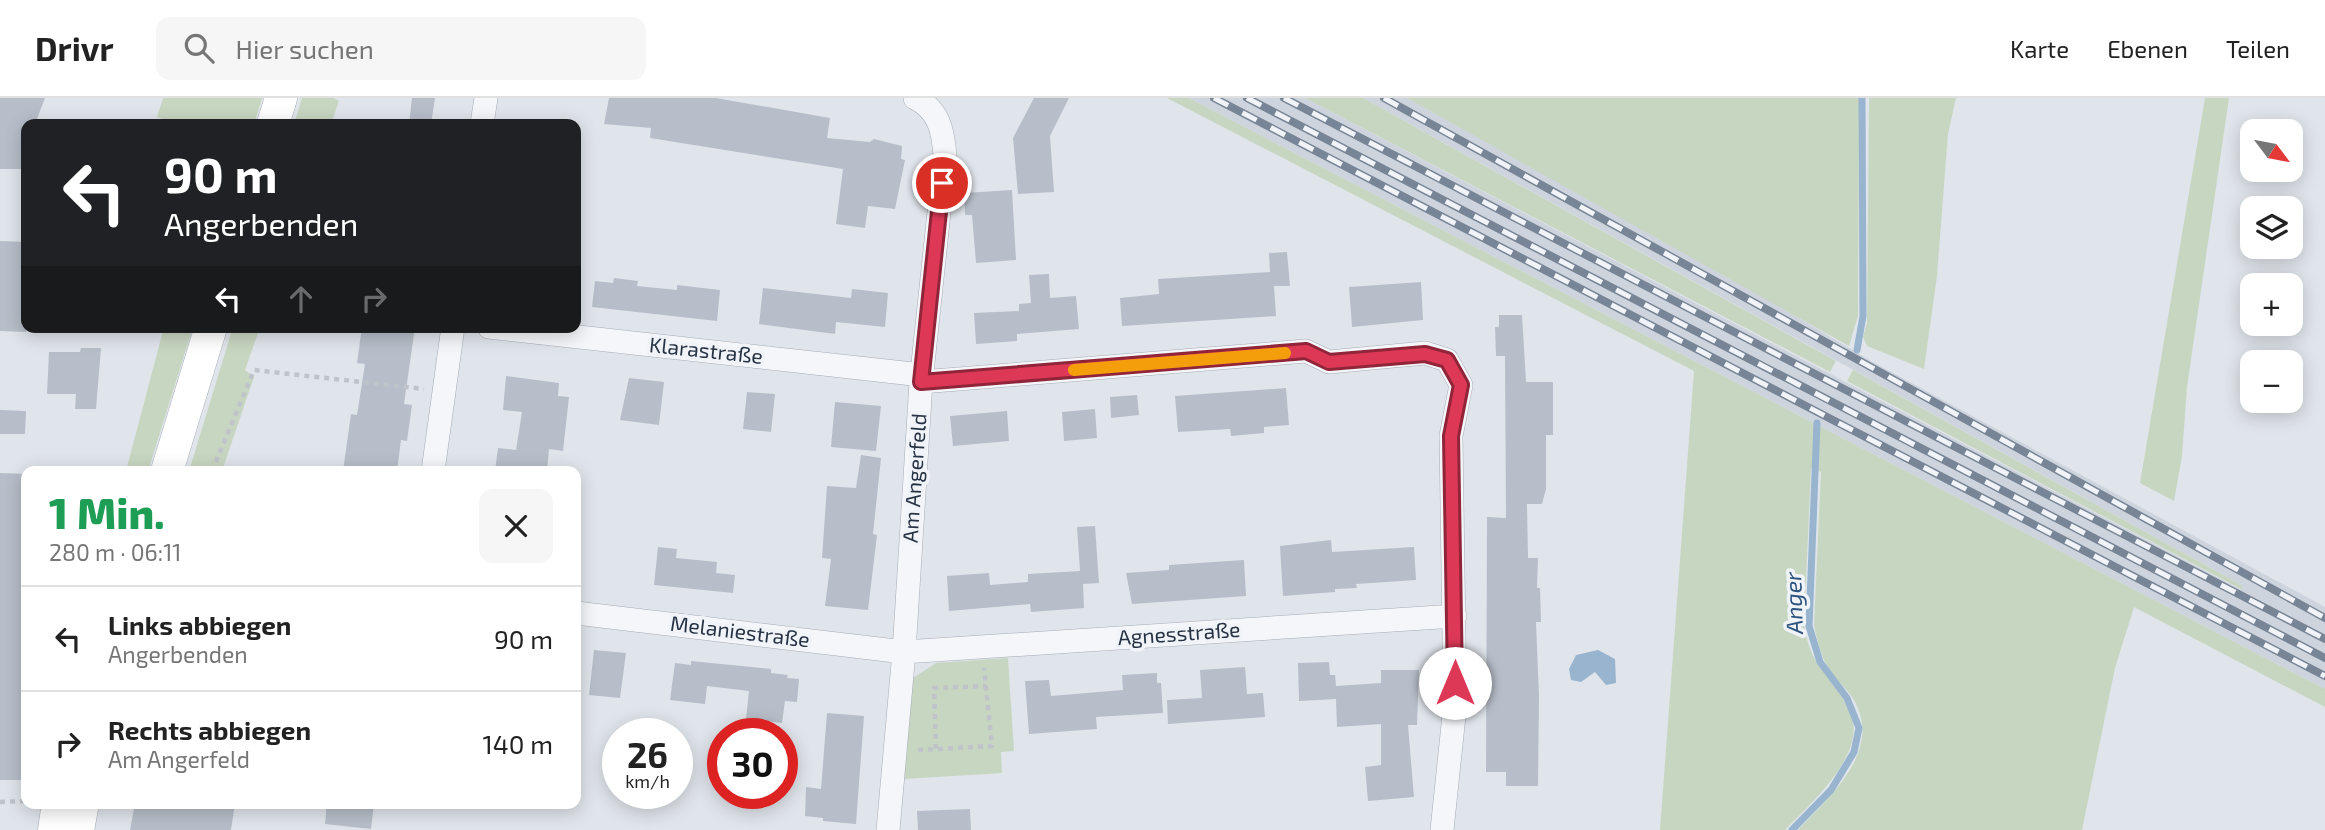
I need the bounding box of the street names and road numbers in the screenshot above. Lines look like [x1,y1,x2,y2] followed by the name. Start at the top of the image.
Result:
[648,331,764,368] street label: Klarastraße
[897,412,930,543] street label: Am Angerfeld
[669,610,811,651] street label: Melaniestraße
[1117,616,1241,649] street label: Agnesstraße

